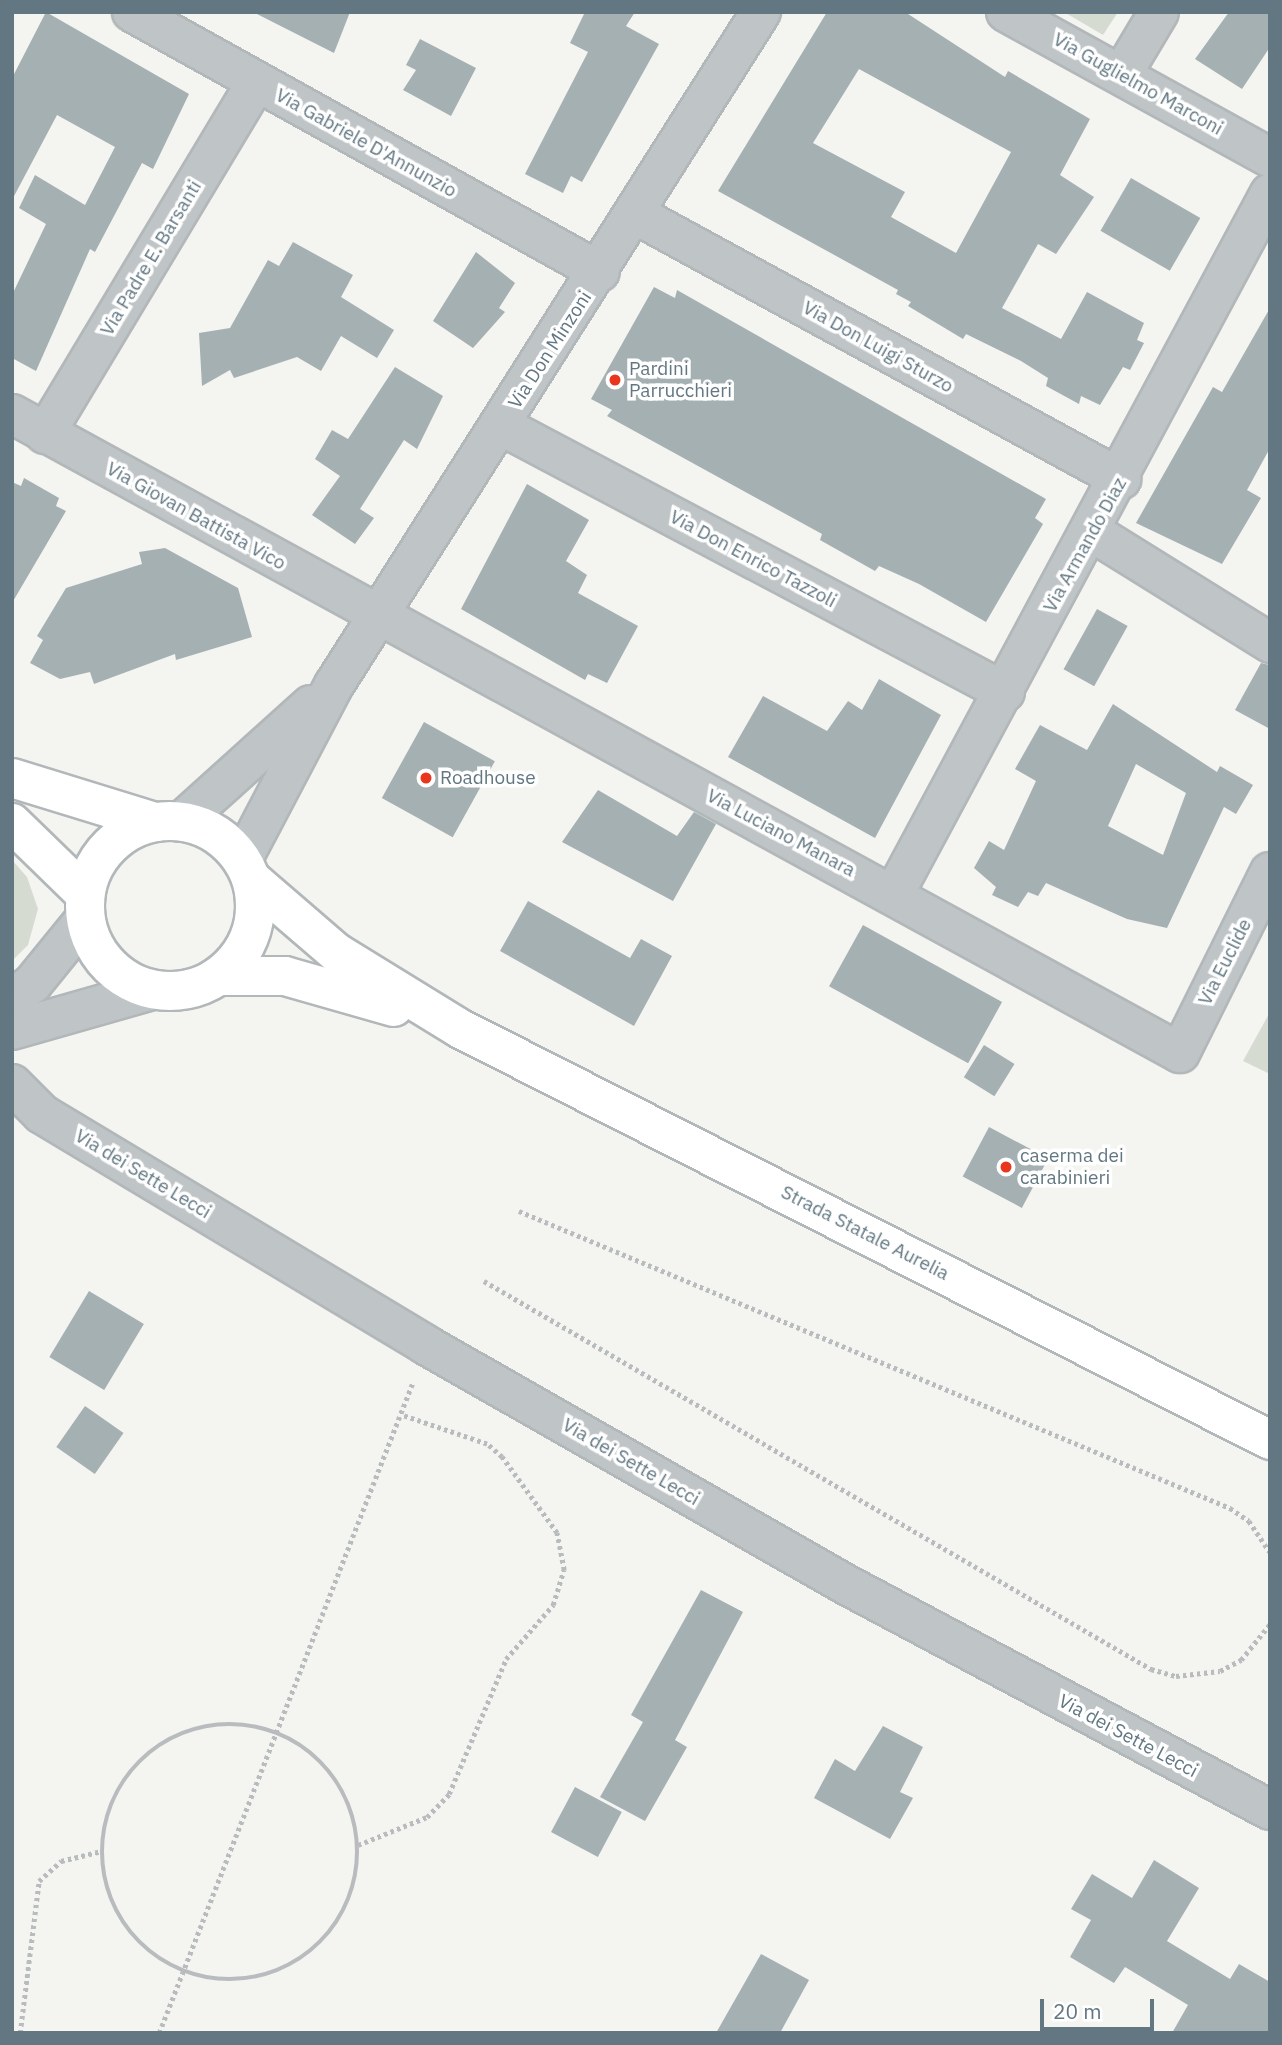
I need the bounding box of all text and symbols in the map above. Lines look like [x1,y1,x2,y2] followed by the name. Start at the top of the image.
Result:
[1049,28,1227,140] street label: Via Guglielmo Marconi
[272,84,460,202] street label: Via Gabriele D'Annunzio
[96,176,206,340] street label: Via Padre E. Barsanti
[504,287,596,413] street label: Via Don Minzoni
[799,296,957,398] street label: Via Don Luigi Sturzo
[629,358,732,402] place label: Pardini Parrucchieri
[607,372,623,388] marker: Pardini Parrucchieri
[102,457,290,575] street label: Via Giovan Battista Vico
[1039,474,1131,616] street label: Via Armando Diaz
[666,505,840,613] street label: Via Don Enrico Tazzoli
[440,767,536,789] place label: Roadhouse
[418,770,434,786] marker: Roadhouse
[703,784,859,882] street label: Via Luciano Manara
[1194,915,1256,1009] street label: Via Euclide
[71,1124,215,1224] street label: Via dei Sette Lecci
[1020,1145,1124,1189] place label: caserma dei carabinieri
[998,1159,1014,1175] marker: caserma dei carabinieri
[777,1181,953,1285] street label: Strada Statale Aurelia
[558,1413,704,1511] street label: Via dei Sette Lecci
[1054,1690,1202,1782] street label: Via dei Sette Lecci
[1044,1986,1158,2030] scale bar
[1053,1997,1102,2025] text: 20 m

